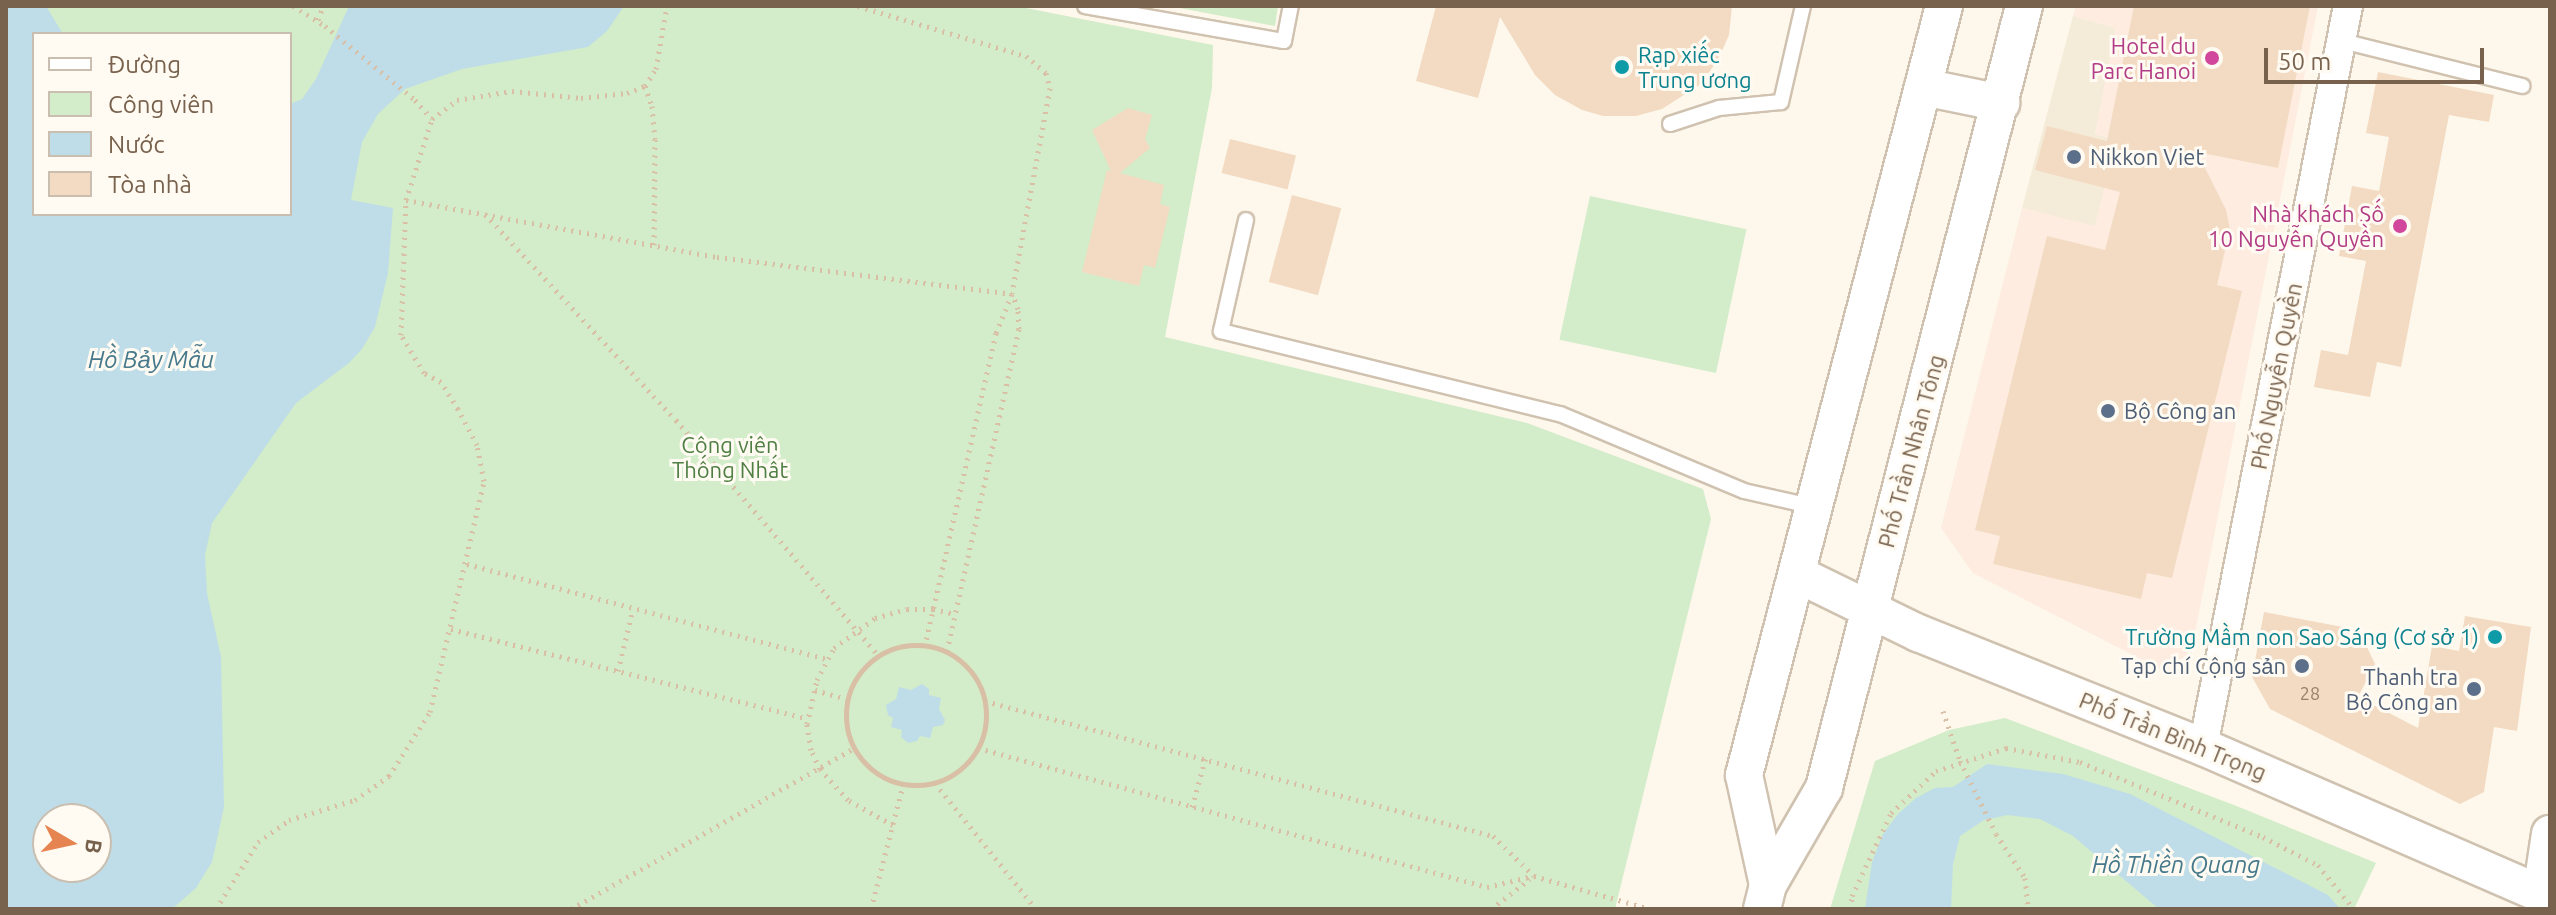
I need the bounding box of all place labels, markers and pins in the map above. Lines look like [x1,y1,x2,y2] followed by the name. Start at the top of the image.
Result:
[2091,32,2196,84] place label: Hotel du Parc Hanoi
[1638,41,1752,92] place label: Rạp xiếc Trung ương
[2203,49,2221,67] marker: Hotel du Parc Hanoi
[1613,58,1631,76] marker: Rạp xiếc Trung ương
[2090,144,2204,170] place label: Nikkon Viet
[2065,148,2083,166] marker: Nikkon Viet
[2208,200,2384,252] place label: Nhà khách Số 10 Nguyễn Quyền
[2391,217,2409,235] marker: Nhà khách Số 10 Nguyễn Quyền
[2124,398,2236,424] place label: Bộ Công an
[2099,402,2117,420] marker: Bộ Công an
[2125,624,2479,650] place label: Trường Mầm non Sao Sáng (Cơ sở 1)
[2486,628,2504,646] marker: Trường Mầm non Sao Sáng (Cơ sở 1)
[2121,653,2286,679] place label: Tạp chí Cộng sản
[2293,657,2311,675] marker: Tạp chí Cộng sản
[2346,663,2458,714] place label: Thanh tra Bộ Công an
[2465,680,2483,698] marker: Thanh tra Bộ Công an

